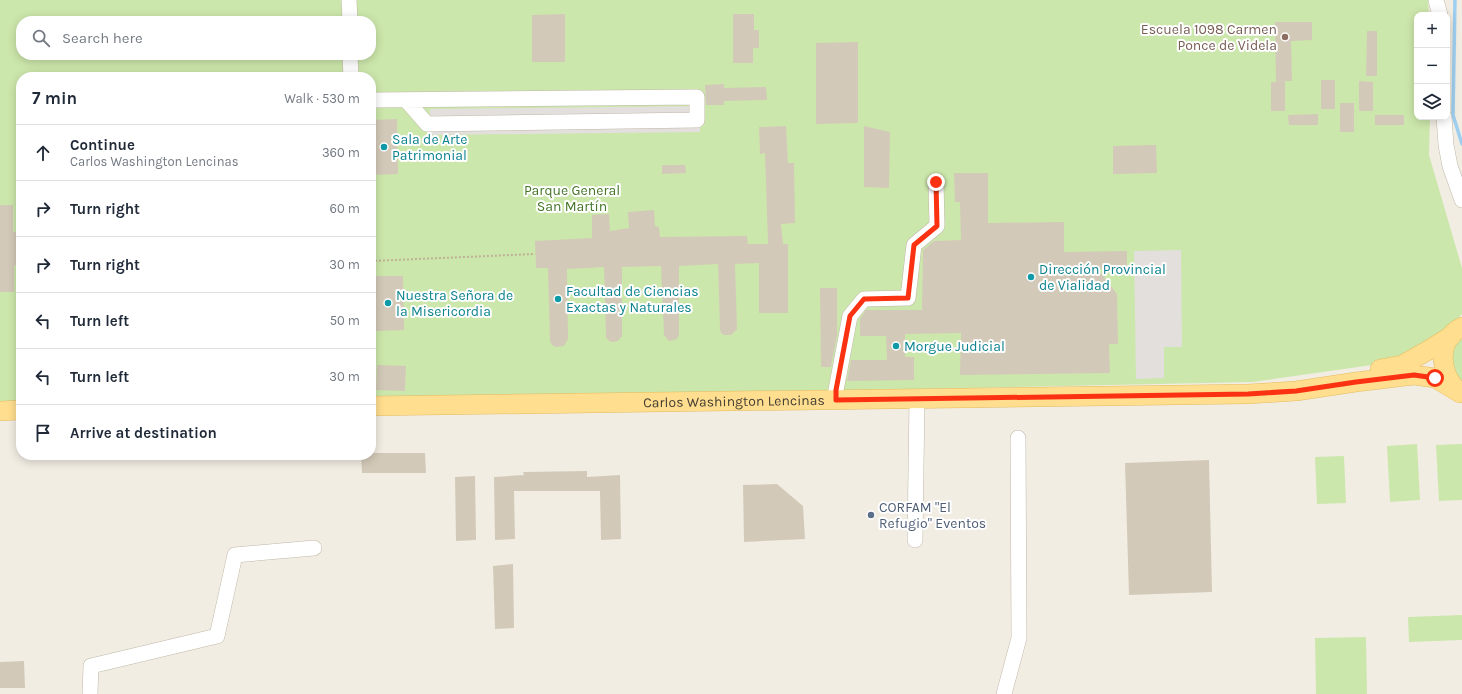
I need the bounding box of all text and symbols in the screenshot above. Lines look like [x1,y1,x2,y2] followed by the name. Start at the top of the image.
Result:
[1414,12,1450,120] map controls
[1414,12,1450,48] button: +
[16,16,376,60] search box
[1141,21,1277,54] place label: Escuela 1098 Carmen Ponce de Videla
[30,27,52,49] icon: search
[62,29,143,47] text: Search here
[1280,32,1290,42] marker: Escuela 1098 Carmen Ponce de Videla
[1414,48,1450,84] button: −
[1414,84,1450,120] button: layers
[32,88,77,108] text: 7 min
[284,91,360,106] text: Walk · 530 m
[392,131,468,164] place label: Sala de Arte Patrimonial
[70,136,135,154] text: Continue
[32,142,54,164] icon: ahead
[379,142,389,152] marker: Sala de Arte Patrimonial
[322,145,360,160] text: 360 m
[70,154,239,169] text: Carlos Washington Lencinas
[927,173,945,191] route end
[524,182,620,215] park label: Parque General San Martín
[32,198,54,220] icon: right
[70,200,140,218] text: Turn right
[330,201,360,216] text: 60 m
[32,254,54,276] icon: right
[70,256,140,274] text: Turn right
[329,257,360,272] text: 30 m
[1039,261,1166,294] place label: Dirección Provincial de Vialidad
[1026,272,1036,282] marker: Dirección Provincial de Vialidad
[566,283,699,316] place label: Facultad de Ciencias Exactas y Naturales
[396,287,513,320] place label: Nuestra Señora de la Misericordia
[553,294,563,304] marker: Facultad de Ciencias Exactas y Naturales
[383,298,393,308] marker: Nuestra Señora de la Misericordia
[32,310,54,332] icon: left
[70,312,129,330] text: Turn left
[330,313,360,328] text: 50 m
[904,338,1005,355] place label: Morgue Judicial
[891,341,901,351] marker: Morgue Judicial
[32,366,54,388] icon: left
[70,368,129,386] text: Turn left
[329,369,360,384] text: 30 m
[1426,369,1444,387] route start
[643,391,825,411] street label: Carlos Washington Lencinas
[32,422,54,444] icon: arrive
[70,424,217,442] text: Arrive at destination
[879,499,986,532] place label: CORFAM "El Refugio" Eventos
[866,510,876,520] marker: CORFAM "El Refugio" Eventos

